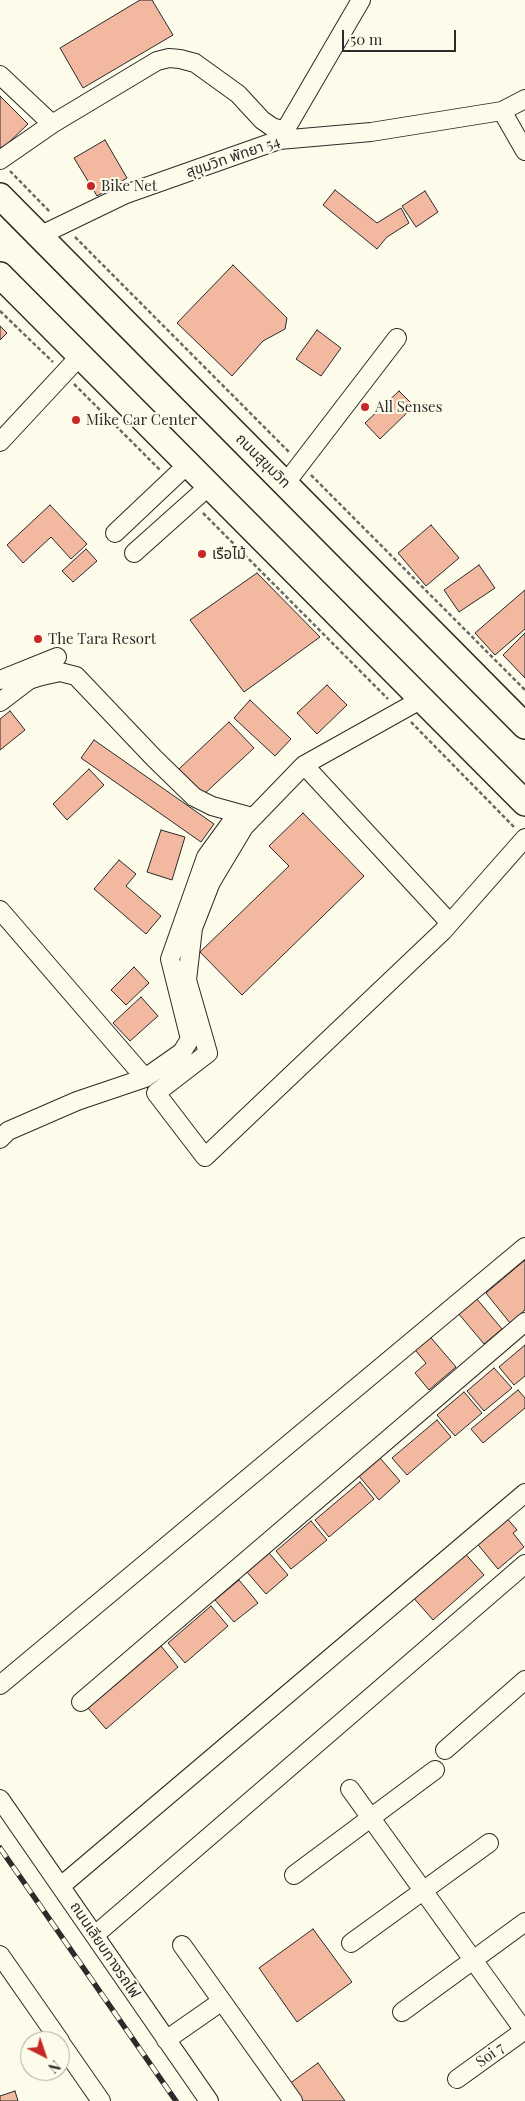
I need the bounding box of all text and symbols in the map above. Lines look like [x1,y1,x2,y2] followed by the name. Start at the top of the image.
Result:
[345,20,459,52] scale bar
[350,29,382,49] text: 50 m
[184,133,282,181] street label: สุขุมวิท พัทยา 54
[101,177,157,195] place label: Bike Net
[85,180,97,192] marker: Bike Net
[375,398,442,416] place label: All Senses
[359,401,371,413] marker: All Senses
[86,411,197,429] place label: Mike Car Center
[70,414,82,426] marker: Mike Car Center
[232,430,294,492] street label: ถนนสุขุมวิท
[212,545,246,563] place label: เรือไม้
[196,548,208,560] marker: เรือไม้
[48,630,156,648] place label: The Tara Resort
[32,633,44,645] marker: The Tara Resort
[66,1898,144,2002] street label: ถนนเลียบทางรถไฟ
[20,2031,70,2081] north arrow
[472,2039,508,2071] street label: Soi 7
[44,2056,65,2077] text: N

